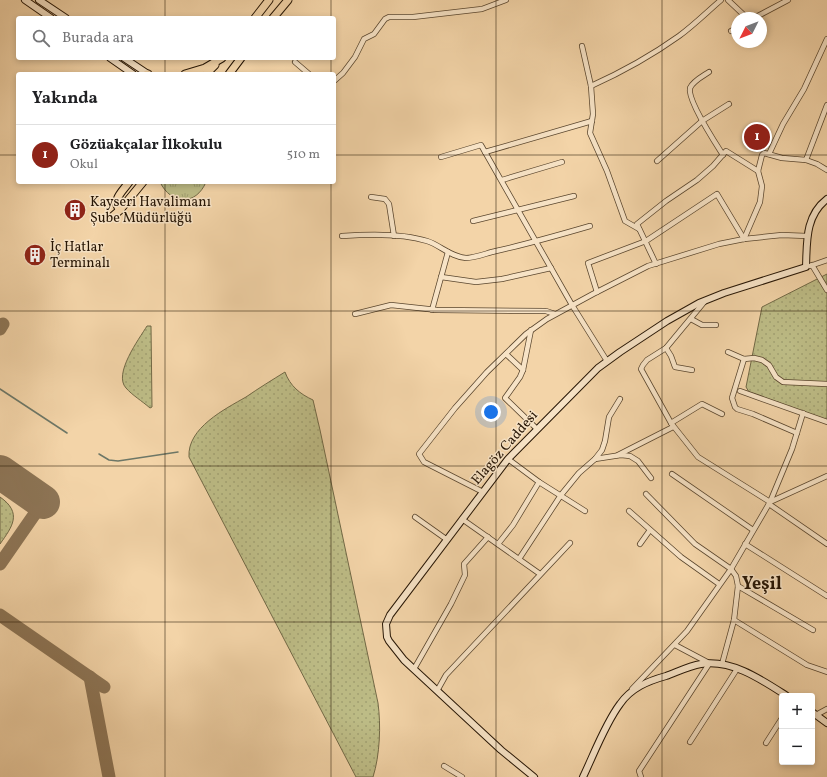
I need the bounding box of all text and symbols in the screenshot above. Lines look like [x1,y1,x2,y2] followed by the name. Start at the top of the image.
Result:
[731,12,767,48] north arrow
[16,16,336,60] search box
[30,27,52,49] icon: search
[62,28,134,49] text: Burada ara
[32,87,98,110] text: Yakında
[744,122,770,152] pin: 1
[70,135,222,156] text: Gözüakçalar İlkokulu
[42,146,48,164] text: 1
[287,146,320,164] text: 510 m
[70,156,98,174] text: Okul
[90,193,211,228] place label: Kayseri Havalimanı Şube Müdürlüğü
[62,197,88,223] building icon: Kayseri Havalimanı Şube Müdürlüğü
[50,238,110,273] place label: İç Hatlar Terminalı
[22,242,48,268] building icon: İç Hatlar Terminalı
[481,402,501,422] your location
[467,407,543,489] street label: Elagöz Caddesi
[742,572,782,597] district label: Yeşil
[779,693,815,765] map controls
[779,693,815,729] button: +
[779,729,815,765] button: −

